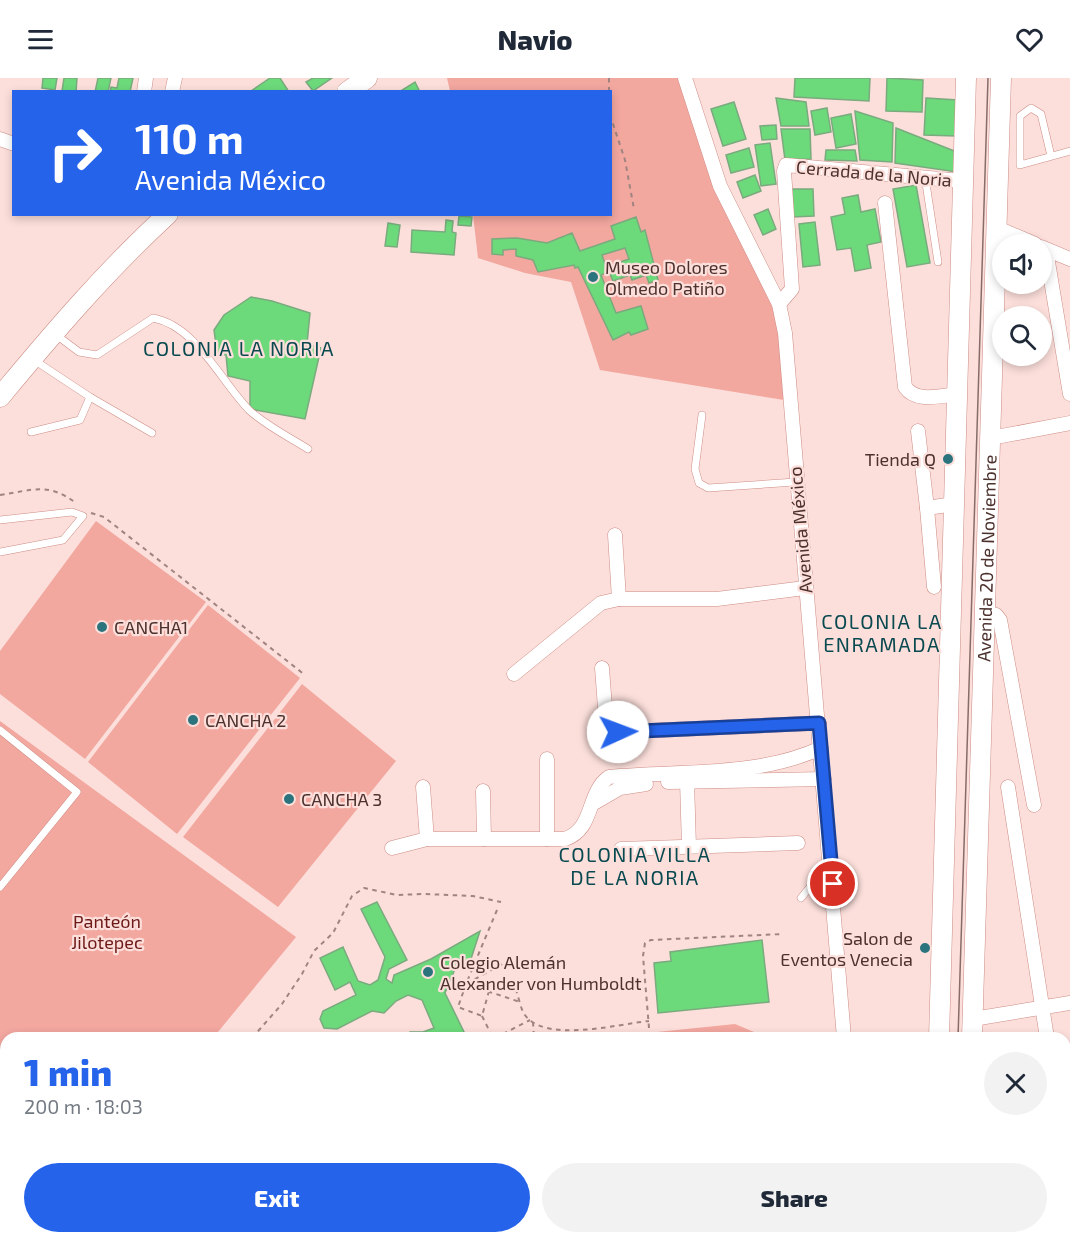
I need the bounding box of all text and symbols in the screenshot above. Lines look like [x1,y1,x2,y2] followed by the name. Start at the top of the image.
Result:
[24,23,57,56] icon: menu
[497,23,573,55] text: Navio
[1013,23,1046,56] icon: heart
[135,112,244,162] text: 110 m
[36,114,114,192] icon: right
[795,155,953,191] street label: Cerrada de la Noria
[135,163,326,195] text: Avenida México
[992,234,1052,366] map controls
[992,234,1052,294] button: sound
[605,256,728,299] place label: Museo Dolores Olmedo Patiño
[586,270,600,284] marker: Museo Dolores Olmedo Patiño
[992,306,1052,366] button: search
[143,336,335,360] district label: COLONIA LA NORIA
[865,448,936,470] place label: Tienda Q
[941,452,955,466] marker: Tienda Q
[972,454,1001,662] street label: Avenida 20 de Noviembre
[783,466,817,594] street label: Avenida México
[821,609,943,656] district label: COLONIA LA ENRAMADA
[114,616,188,638] place label: CANCHA1
[95,620,109,634] marker: CANCHA1
[586,700,650,764] position arrow
[205,709,286,731] place label: CANCHA 2
[186,713,200,727] marker: CANCHA 2
[301,788,382,810] place label: CANCHA 3
[282,792,296,806] marker: CANCHA 3
[558,842,712,889] district label: COLONIA VILLA DE LA NORIA
[807,858,858,909] pin
[816,867,849,900] icon: arrive
[71,910,143,953] park label: Panteón Jilotepec
[780,927,913,970] place label: Salon de Eventos Venecia
[918,941,932,955] marker: Salon de Eventos Venecia
[440,951,642,994] place label: Colegio Alemán Alexander von Humboldt
[421,965,435,979] marker: Colegio Alemán Alexander von Humboldt
[24,1050,112,1093] text: 1 min
[984,1052,1047,1115] button: close
[24,1094,143,1118] text: 200 m · 18:03
[24,1163,530,1232] button: Exit
[542,1163,1047,1232] button: Share

